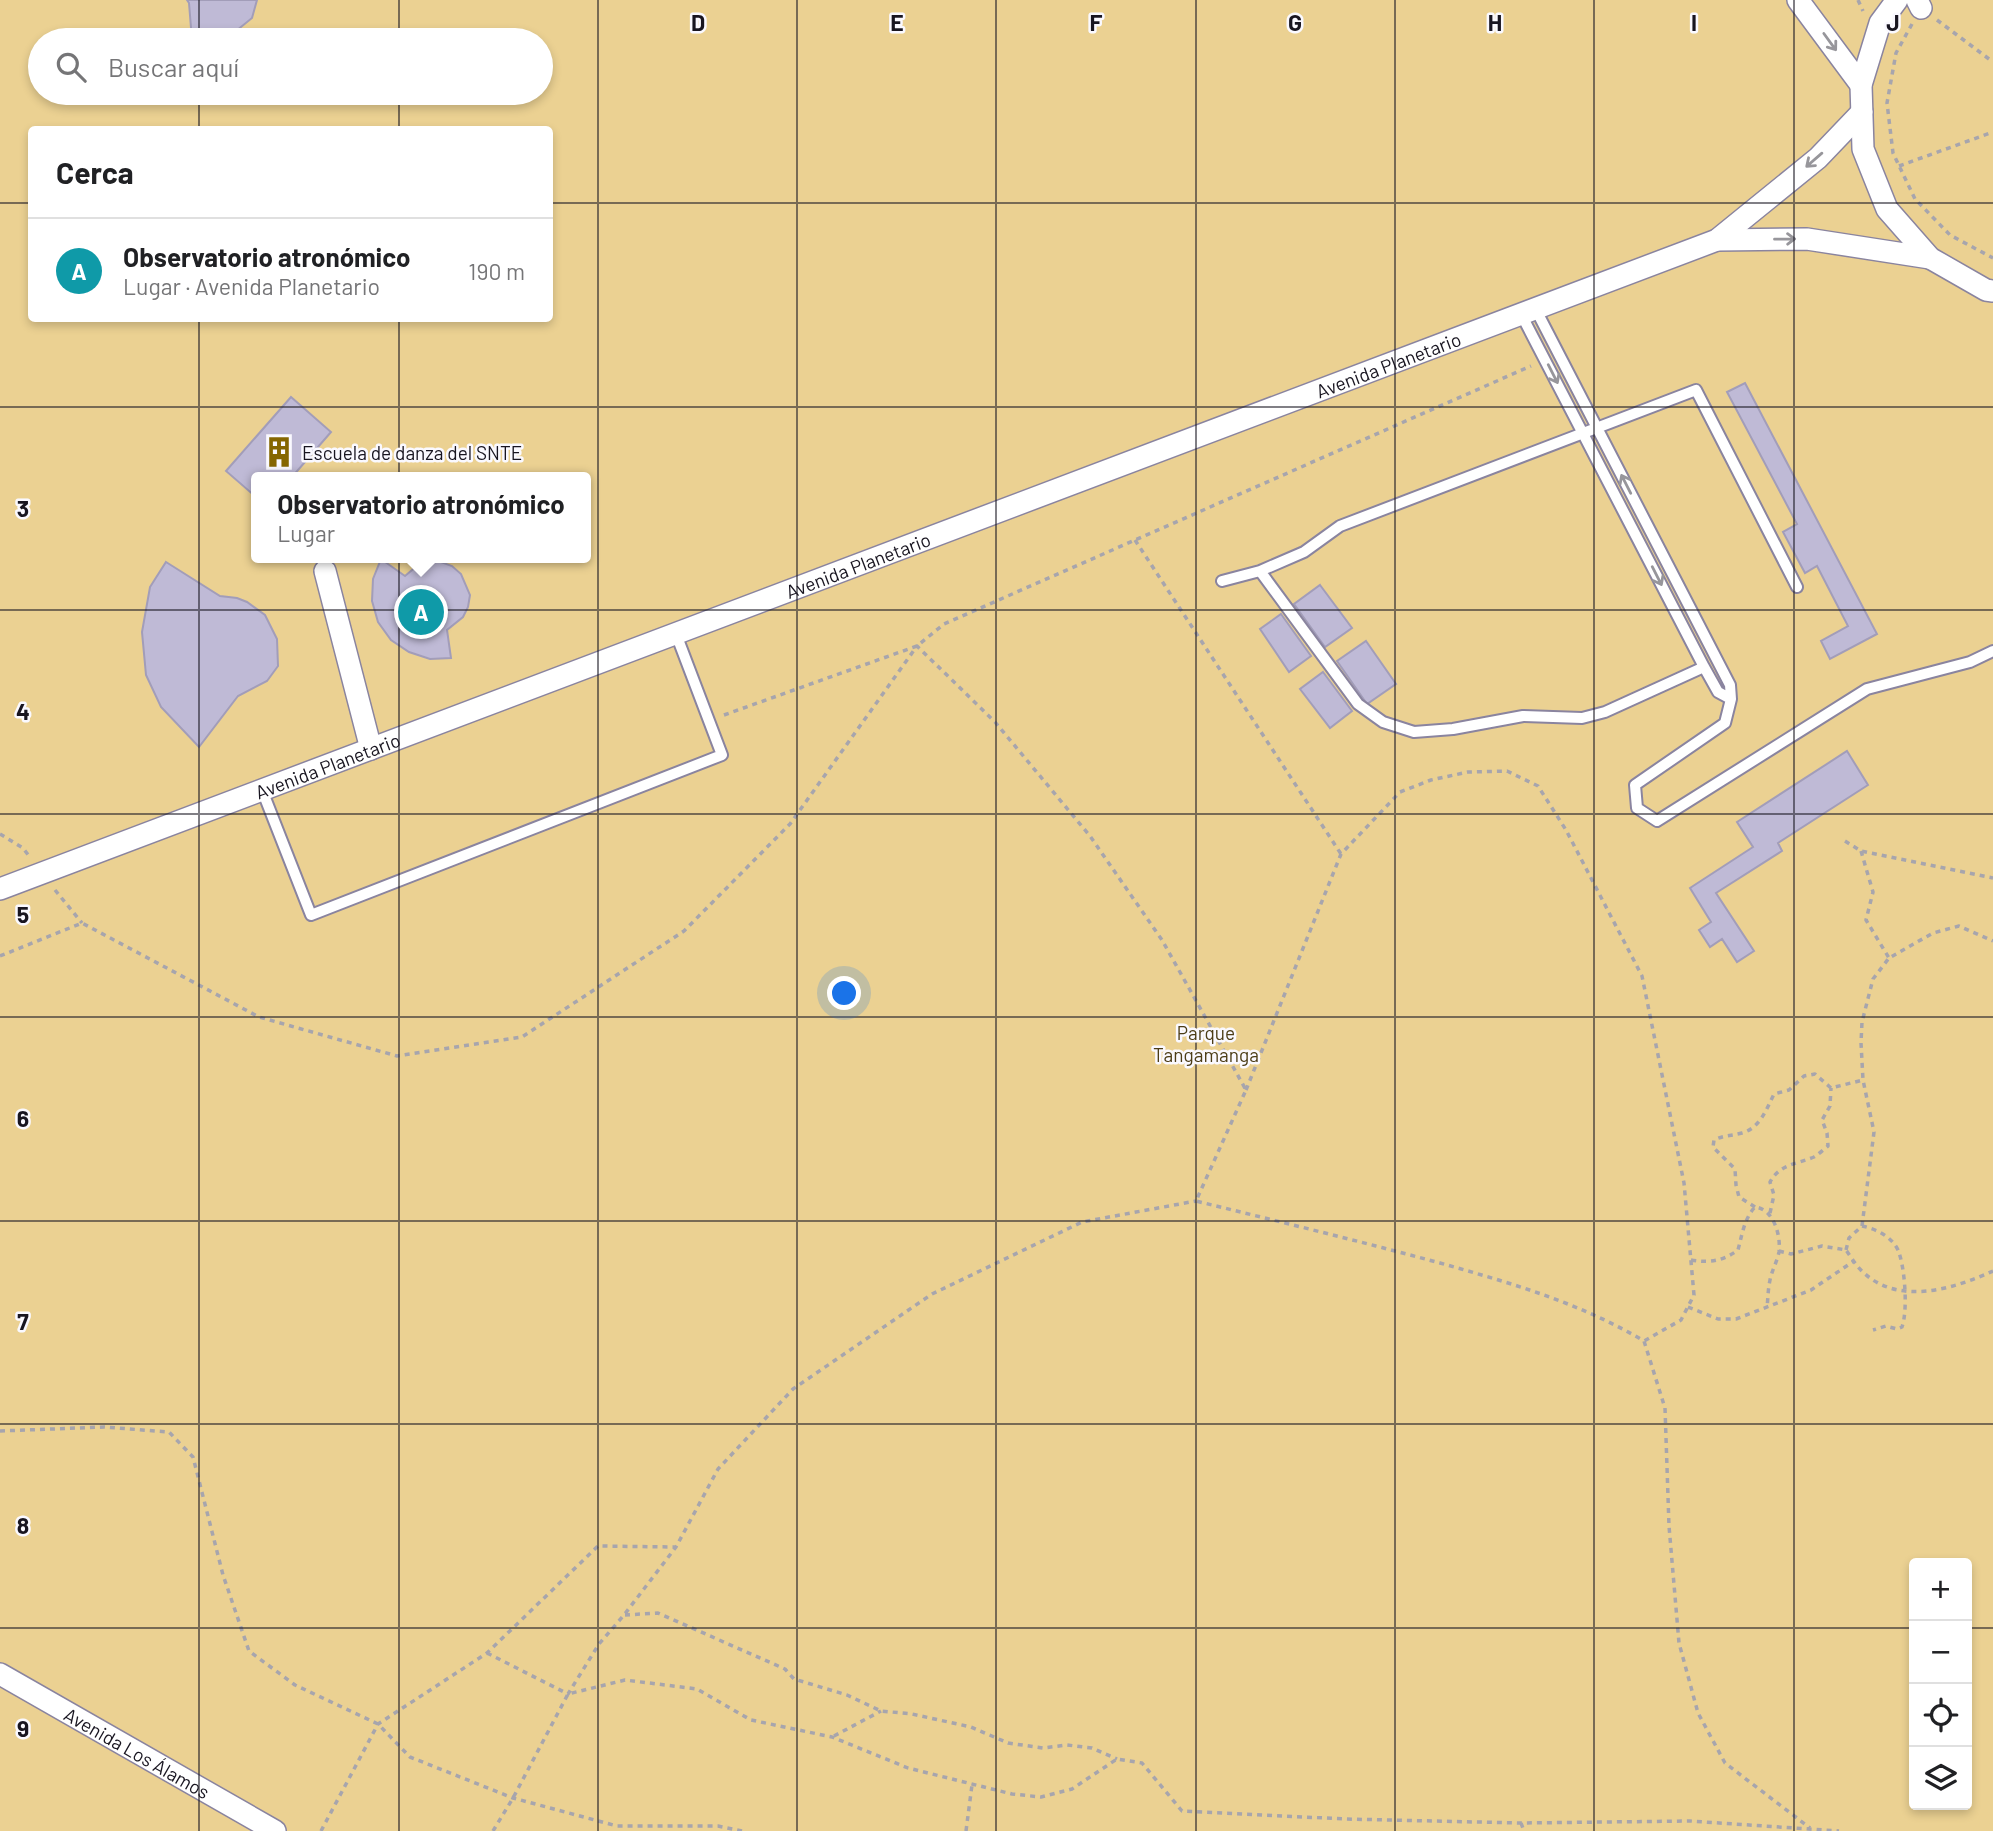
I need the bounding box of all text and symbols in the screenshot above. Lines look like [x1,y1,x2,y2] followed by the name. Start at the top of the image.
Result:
[691,8,705,36] text: D
[890,8,904,36] text: E
[1090,8,1103,36] text: F
[1288,8,1302,36] text: G
[1488,8,1502,36] text: H
[1691,8,1697,36] text: I
[1886,8,1900,36] text: J
[28,28,553,105] search box
[1822,33,1837,51] one-way arrow
[52,48,90,86] icon: search
[108,51,239,82] text: Buscar aquí
[1806,152,1824,168] one-way arrow
[56,154,134,190] text: Cerca
[1773,232,1796,246] one-way arrow
[123,241,411,272] text: Observatorio atronómico
[71,257,87,285] text: A
[468,257,525,285] text: 190 m
[123,272,380,300] text: Lugar · Avenida Planetario
[1312,326,1464,402] street label: Avenida Planetario
[1547,363,1560,384] one-way arrow
[262,435,296,469] building icon: Escuela de danza del SNTE
[302,441,522,464] place label: Escuela de danza del SNTE
[251,472,591,563] popup
[1619,474,1633,495] one-way arrow
[277,488,565,519] text: Observatorio atronómico
[17,494,29,522] text: 3
[277,519,335,547] text: Lugar
[782,527,933,603] street label: Avenida Planetario
[1651,565,1665,586] one-way arrow
[398,586,444,638] pin: A
[16,697,30,725] text: 4
[252,727,403,803] street label: Avenida Planetario
[17,900,29,928] text: 5
[827,976,861,1010] your location
[1153,1021,1259,1066] park label: Parque Tangamanga
[17,1104,29,1132] text: 6
[17,1307,29,1335] text: 7
[17,1511,29,1539] text: 8
[1909,1558,1972,1810] map controls
[1909,1558,1972,1621] button: +
[1909,1621,1972,1684] button: −
[1909,1684,1972,1747] button: locate
[60,1702,214,1803] street label: Avenida Los Álamos
[17,1714,29,1742] text: 9
[1909,1747,1972,1810] button: layers

